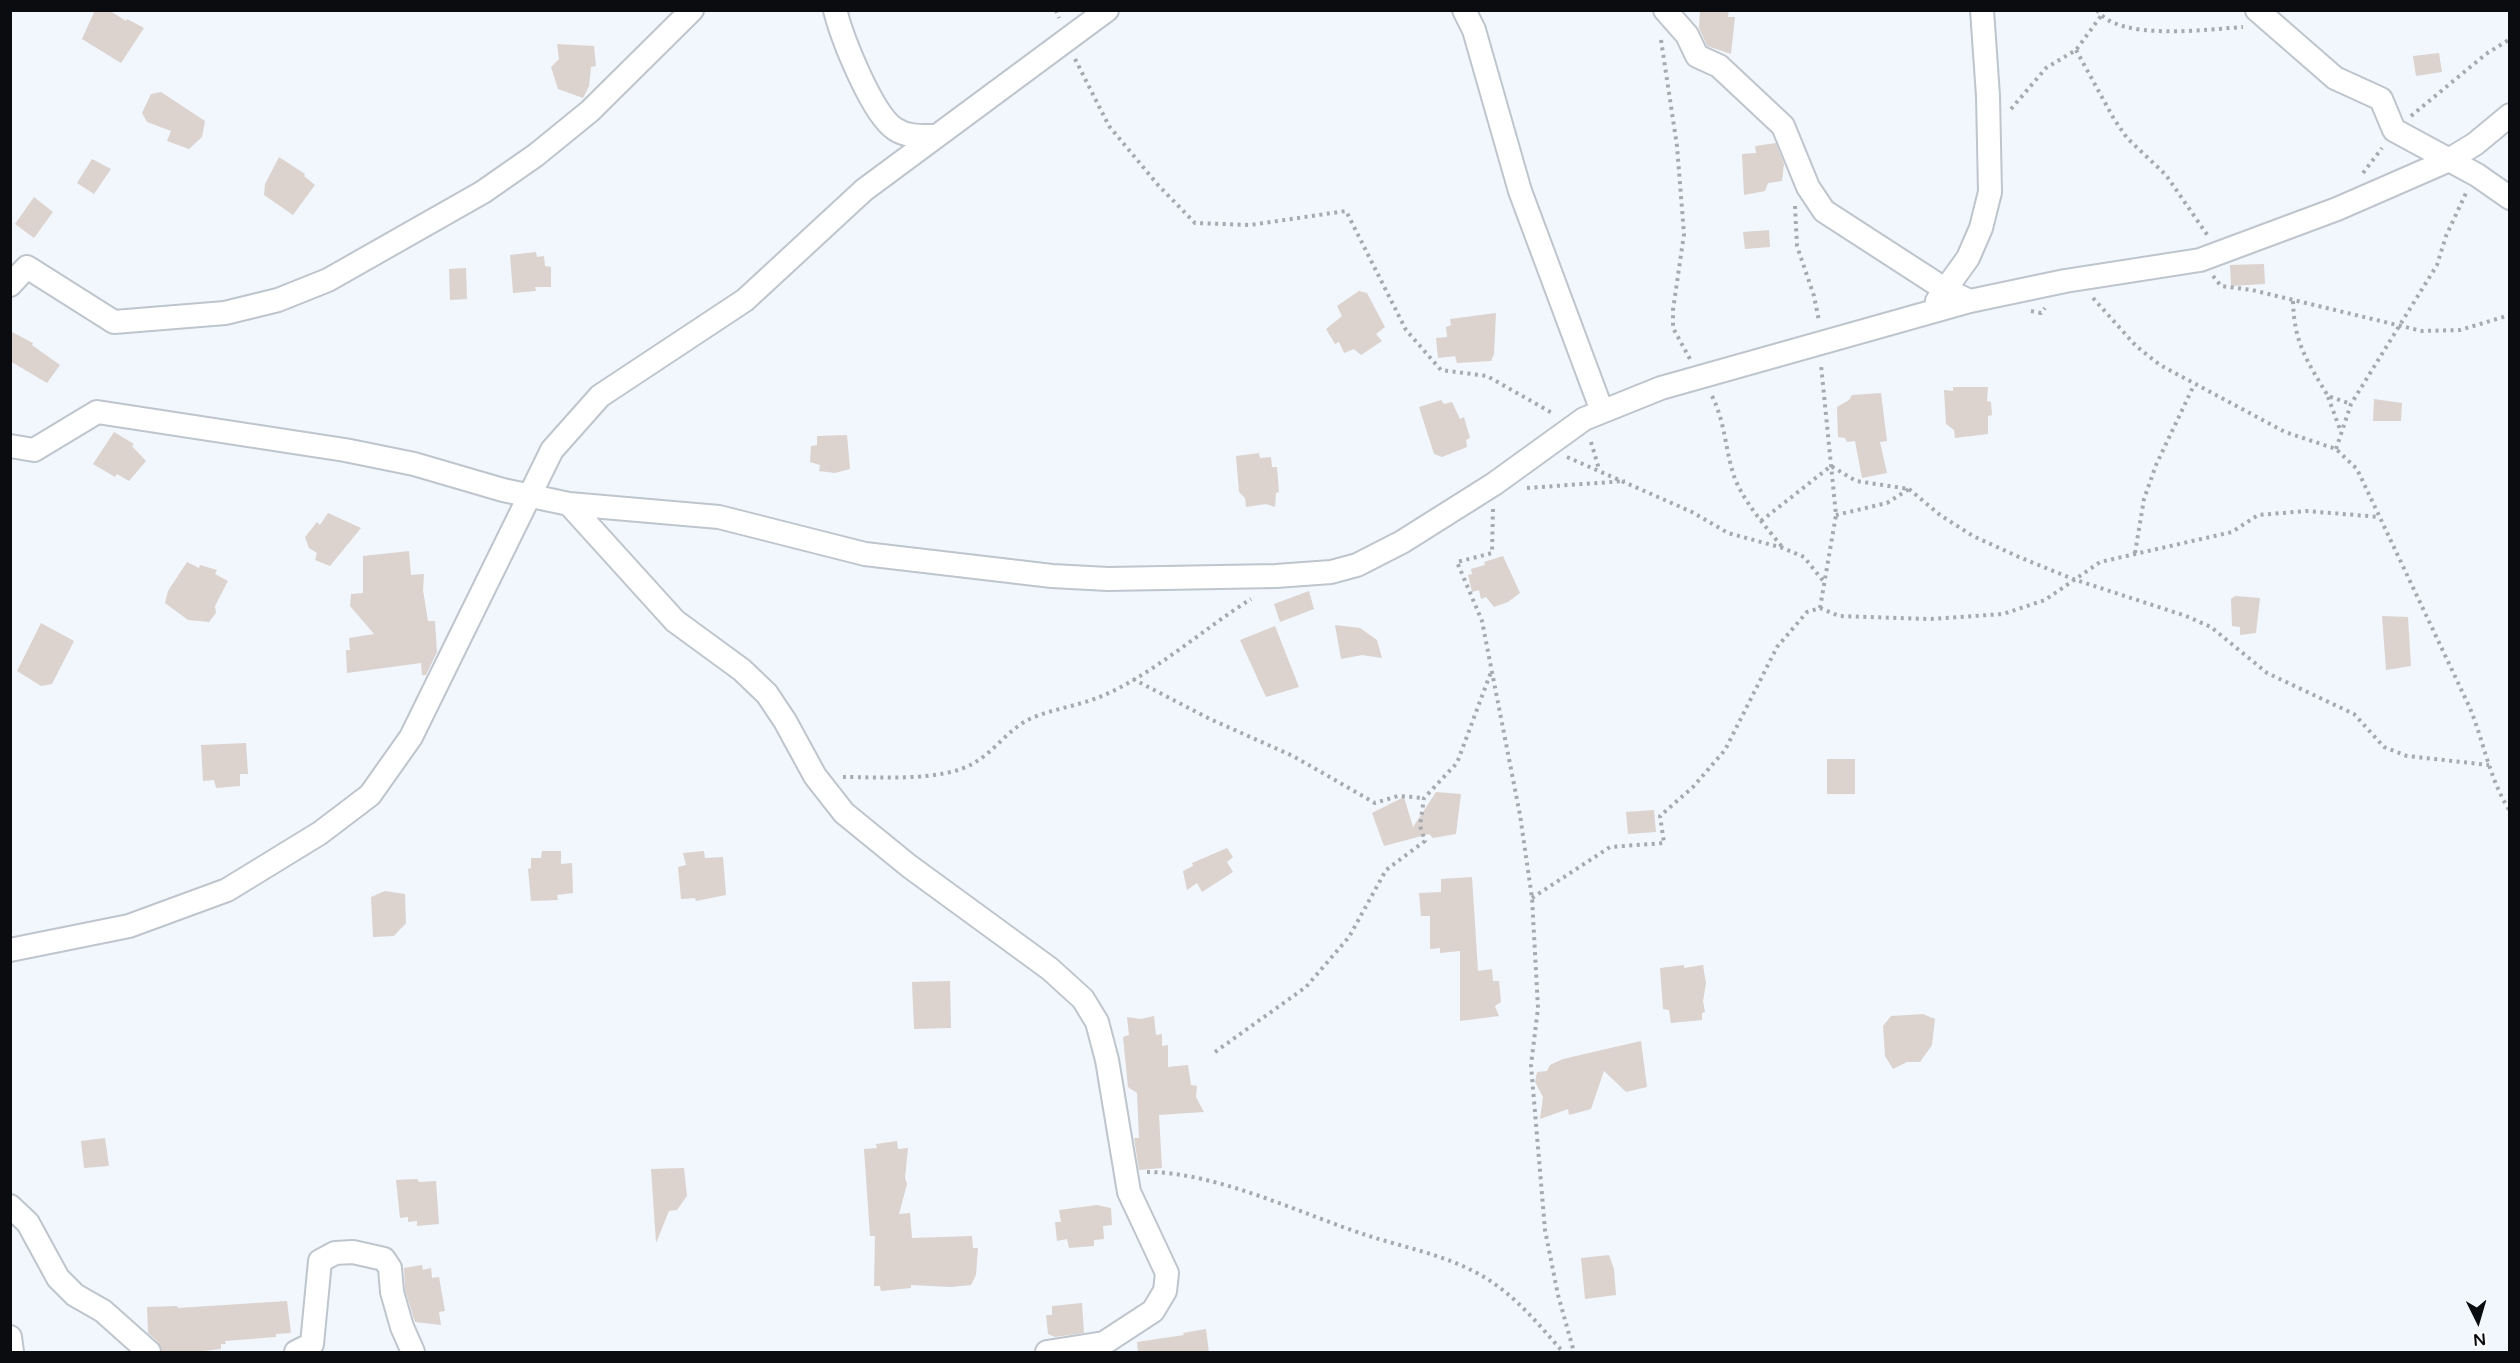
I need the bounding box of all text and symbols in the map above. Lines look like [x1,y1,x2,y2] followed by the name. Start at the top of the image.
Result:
[2448,1291,2508,1351] north arrow
[2472,1328,2487,1349] text: N

